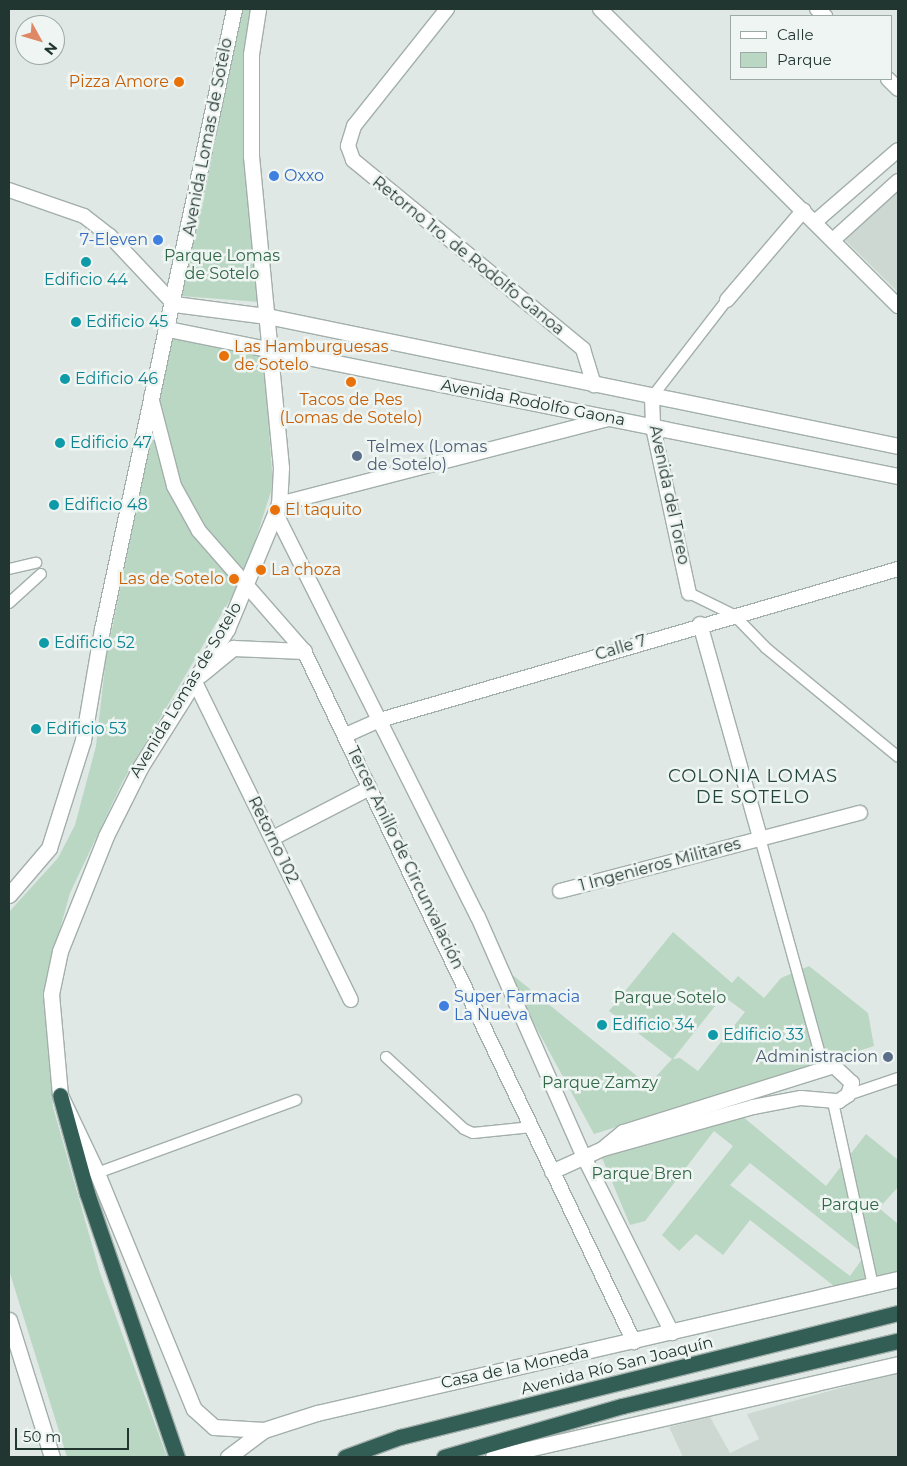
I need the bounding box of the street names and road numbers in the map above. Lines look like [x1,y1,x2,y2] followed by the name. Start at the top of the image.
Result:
[179,36,237,238] street label: Avenida Lomas de Sotelo
[368,173,568,339] street label: Retorno 1ro. de Rodolfo Ganoa
[439,376,627,430] street label: Avenida Rodolfo Gaona
[645,424,693,566] street label: Avenida del Toreo
[126,599,246,781] street label: Avenida Lomas de Sotelo
[593,631,649,665] street label: Calle 7
[343,744,467,972] street label: Tercer Anillo de Circunvalación
[244,793,302,887] street label: Retorno 102
[577,834,743,896] street label: 1 Ingenieros Militares
[519,1333,715,1399] street label: Avenida Río San Joaquín
[439,1343,591,1393] street label: Casa de la Moneda

